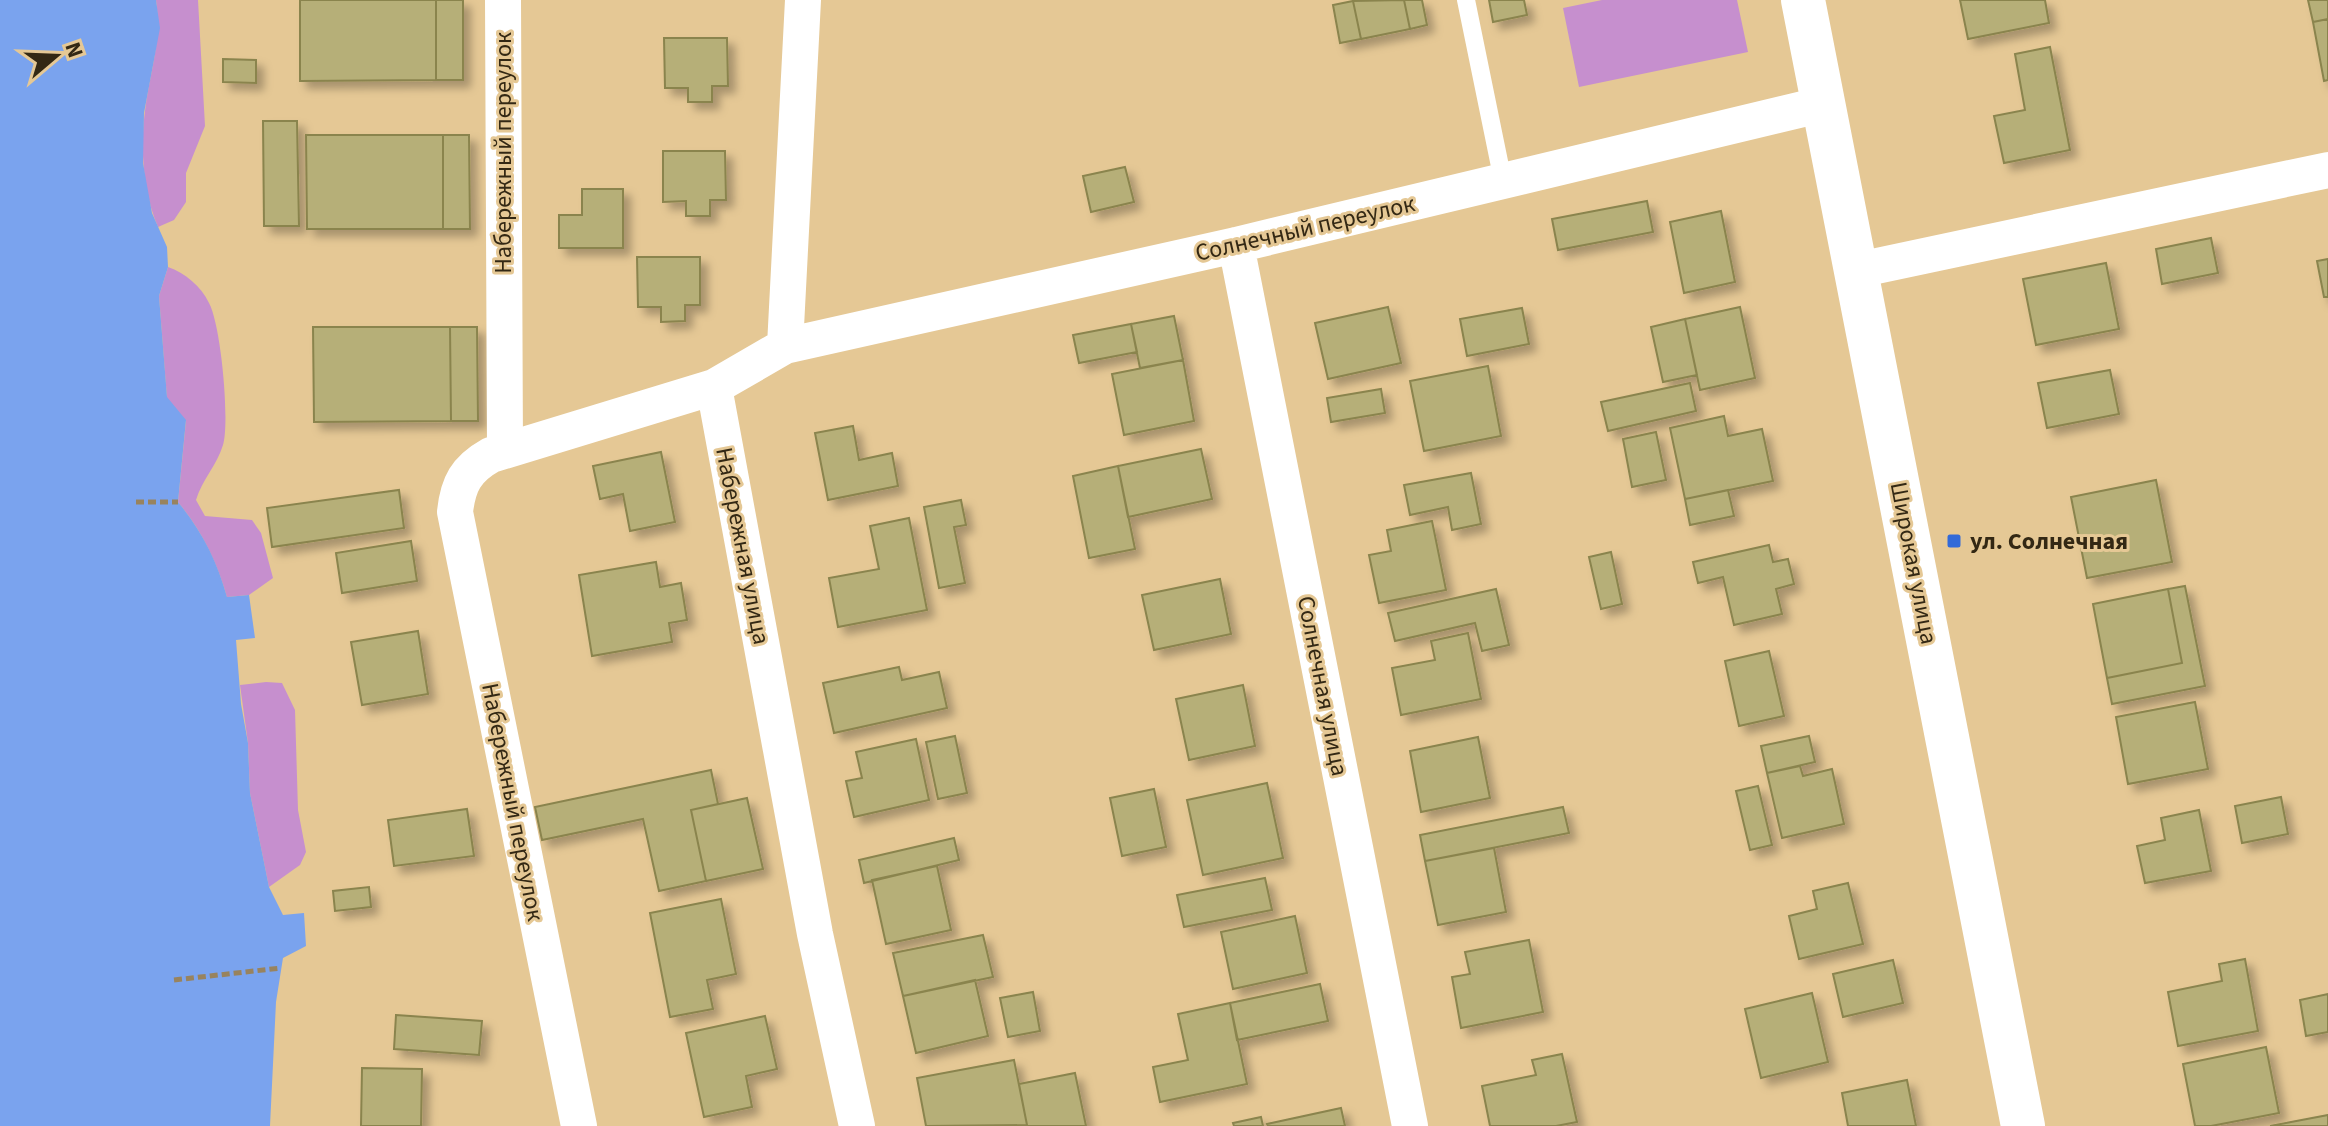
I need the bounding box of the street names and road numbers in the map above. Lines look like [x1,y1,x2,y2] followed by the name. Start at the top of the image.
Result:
[486,32,521,274] street label: Набережный переулок
[1192,186,1418,271] street label: Солнечный переулок
[706,445,779,648] street label: Набережная улица
[1881,479,1946,647] street label: Широкая улица
[1288,593,1357,779] street label: Солнечная улица
[472,680,553,924] street label: Набережный переулок

